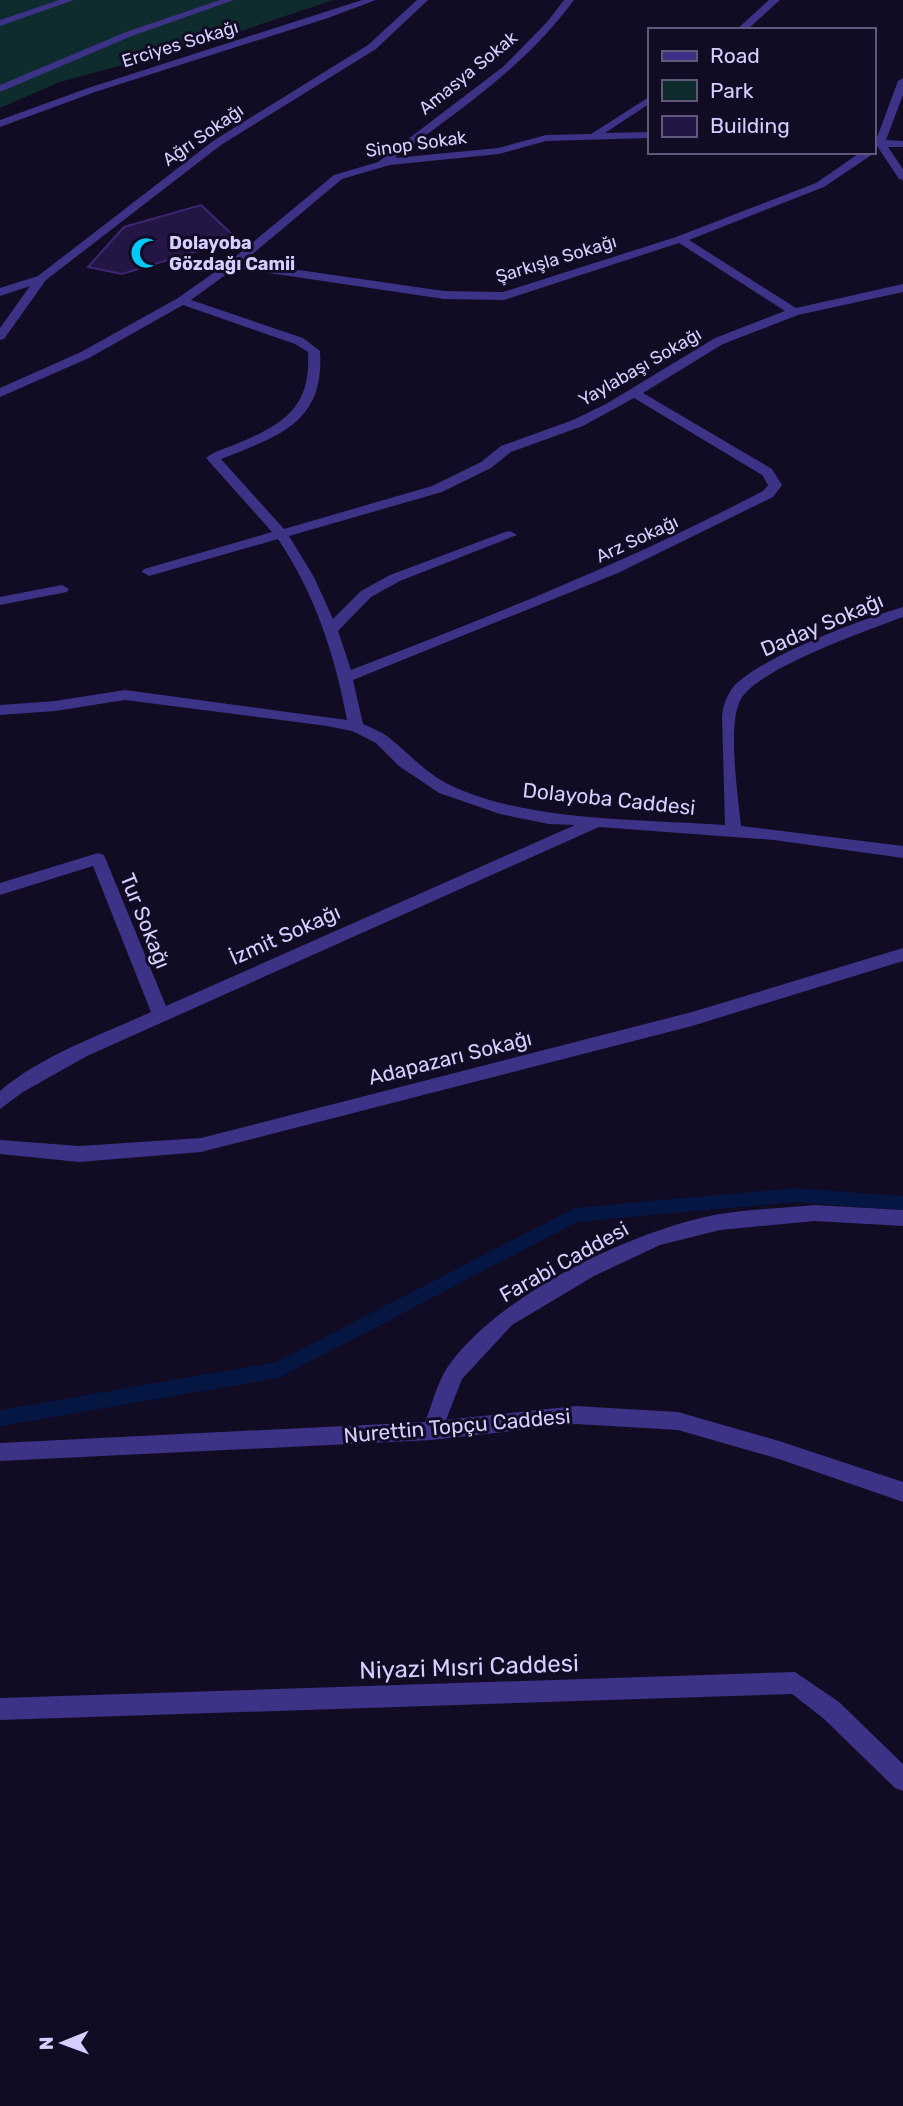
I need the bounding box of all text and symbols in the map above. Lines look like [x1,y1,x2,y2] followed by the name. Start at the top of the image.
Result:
[119,16,241,72] street label: Erciyes Sokağı
[414,26,522,120] street label: Amasya Sokak
[648,28,875,154] legend
[710,43,760,68] text: Road
[710,78,754,103] text: Park
[158,99,248,171] street label: Ağrı Sokağı
[710,113,790,138] text: Building
[364,126,469,162] street label: Sinop Sokak
[493,230,619,288] street label: Şarkışla Sokağı
[169,232,295,275] place label: Dolayoba Gözdağı Camii
[129,236,163,270] mosque icon: Dolayoba Gözdağı Camii
[575,323,705,411] street label: Yaylabaşı Sokağı
[592,510,682,568] street label: Arz Sokağı
[757,587,887,662] street label: Daday Sokağı
[521,777,697,820] street label: Dolayoba Caddesi
[115,869,176,972] street label: Tur Sokağı
[226,899,344,970] street label: İzmit Sokağı
[366,1025,534,1090] street label: Adapazarı Sokağı
[495,1216,633,1307] street label: Farabi Caddesi
[342,1403,572,1448] street label: Nurettin Topçu Caddesi
[359,1649,579,1685] street label: Niyazi Mısri Caddesi
[28,2008,98,2078] north arrow
[35,2036,58,2050] text: N

